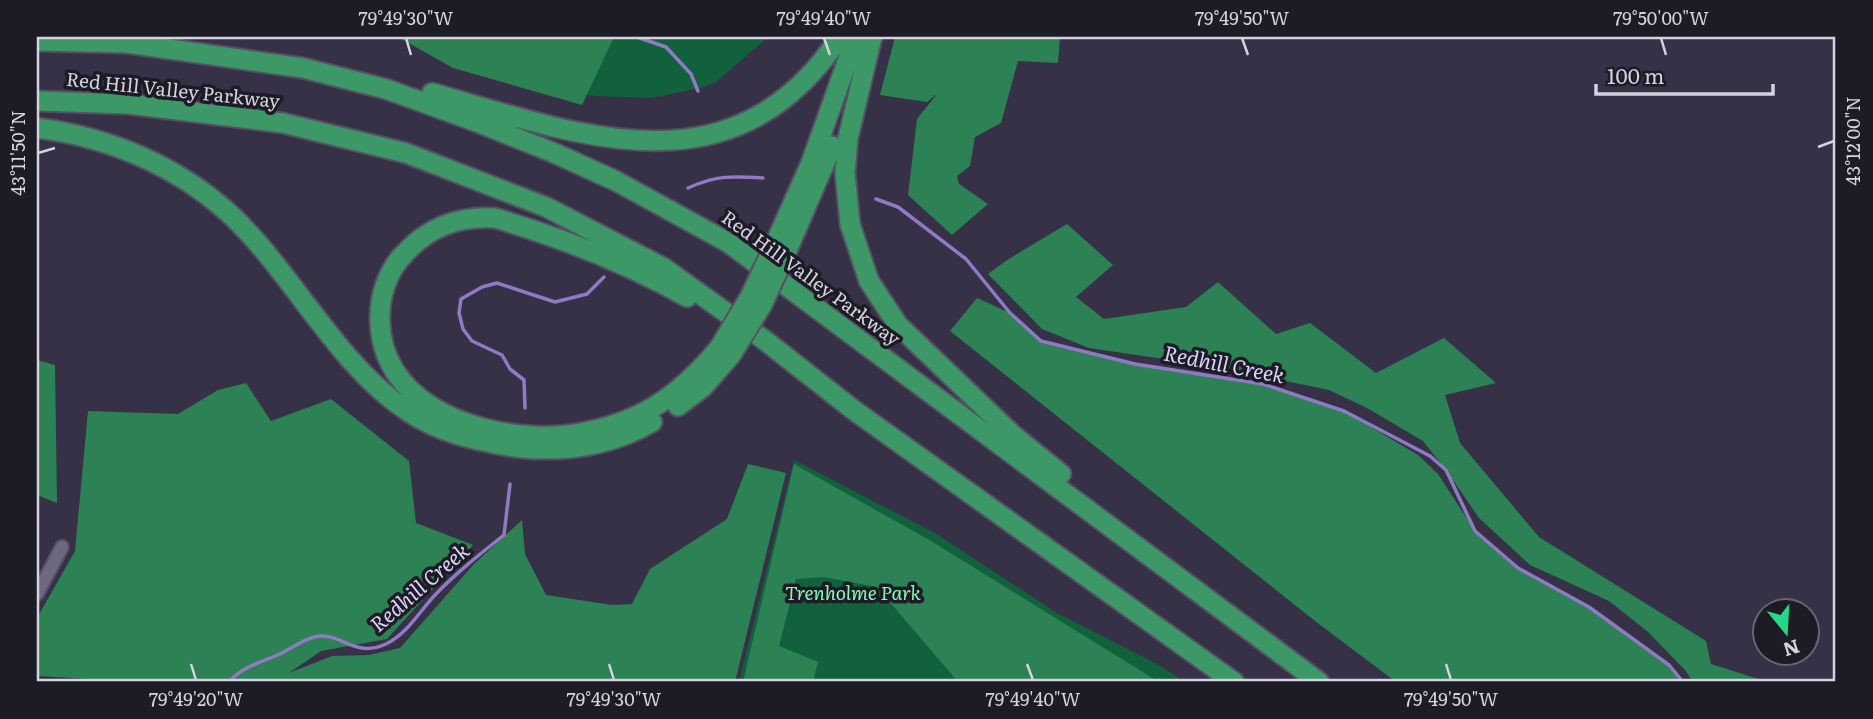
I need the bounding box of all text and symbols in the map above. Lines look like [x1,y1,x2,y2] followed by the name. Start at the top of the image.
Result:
[359,4,454,31] text: 79°49'30"W
[777,4,872,31] text: 79°49'40"W
[1195,4,1289,31] text: 79°49'50"W
[1613,4,1709,31] text: 79°50'00"W
[1596,52,1773,96] scale bar
[1607,59,1664,90] text: 100 m
[65,64,281,114] street label: Red Hill Valley Parkway
[1839,96,1866,186] text: 43°12'00"N
[4,110,31,196] text: 43°11'50"N
[716,203,907,352] street label: Red Hill Valley Parkway
[1161,336,1288,390] water label: Redhill Creek
[362,534,475,638] water label: Redhill Creek
[785,578,921,606] park label: Trenholme Park
[1750,596,1820,666] north arrow
[1780,633,1803,665] text: N
[149,685,243,712] text: 79°49'20"W
[567,685,662,712] text: 79°49'30"W
[986,685,1081,712] text: 79°49'40"W
[1404,685,1498,712] text: 79°49'50"W

